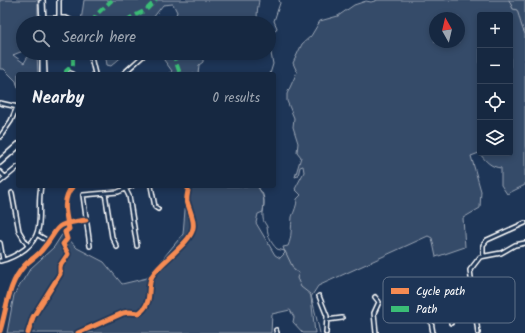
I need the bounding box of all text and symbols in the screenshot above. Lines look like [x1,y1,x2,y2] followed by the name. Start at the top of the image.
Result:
[429,12,465,48] north arrow
[477,12,513,156] map controls
[477,12,513,48] button: +
[16,16,276,60] search box
[62,26,136,50] text: Search here
[30,27,52,49] icon: search
[477,48,513,84] button: −
[477,84,513,120] button: locate
[32,85,84,112] text: Nearby
[213,88,260,109] text: 0 results
[477,120,513,156] button: layers
[383,277,515,323] legend
[416,283,465,301] text: Cycle path
[416,301,437,319] text: Path

